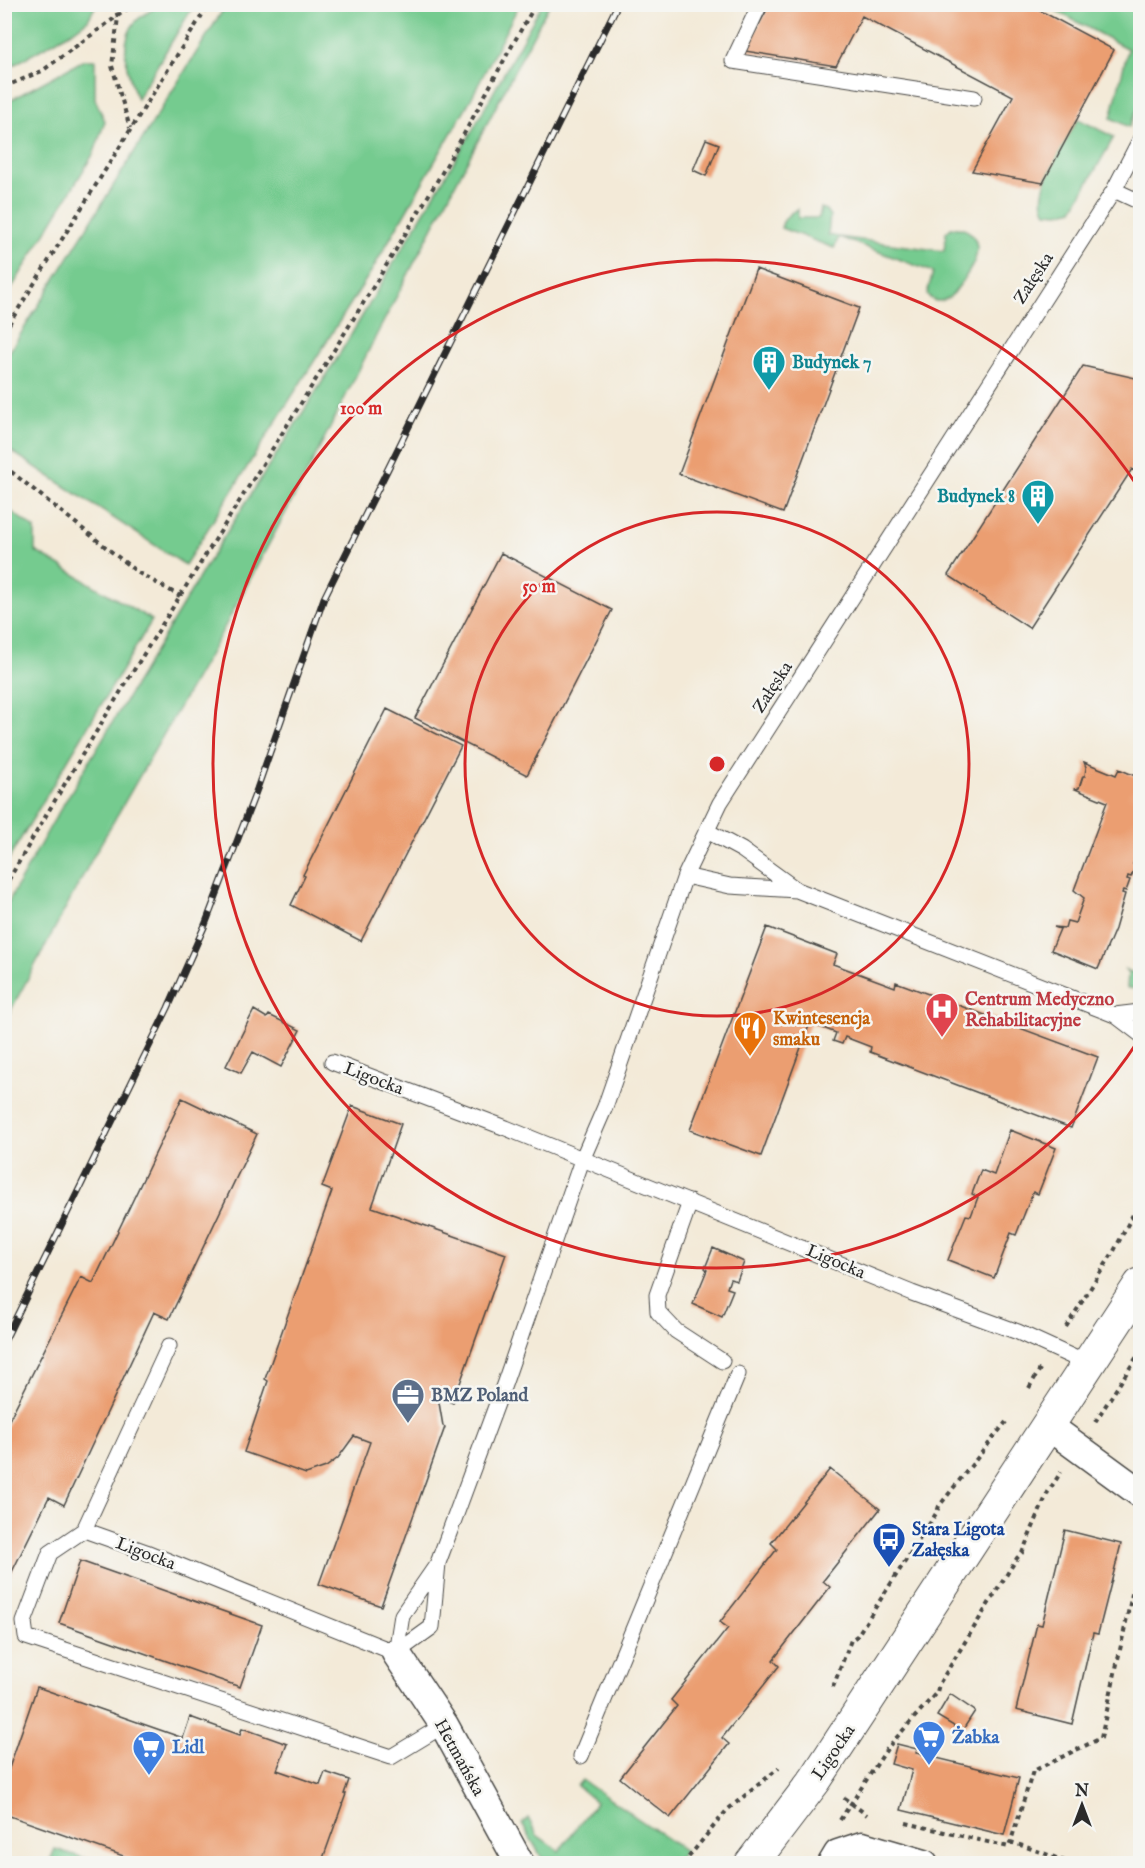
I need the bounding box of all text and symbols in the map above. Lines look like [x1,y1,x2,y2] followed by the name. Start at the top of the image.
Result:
[1009,248,1060,309] street label: Załęska
[751,344,787,391] building icon: Budynek 7
[792,352,871,375] place label: Budynek 7
[340,398,382,421] text: 100 m
[1020,478,1056,525] building icon: Budynek 8
[937,486,1015,509] place label: Budynek 8
[522,576,556,599] text: 50 m
[748,657,799,718] street label: Załęska
[707,754,727,774] centre of rings
[965,989,1114,1033] place label: Centrum Medyczno Rehabilitacyjne
[924,991,960,1038] hospital icon: Centrum Medyczno Rehabilitacyjne
[773,1008,871,1052] place label: Kwintesencja smaku
[732,1010,768,1057] restaurant icon: Kwintesencja smaku
[340,1058,407,1101] street label: Ligocka
[802,1240,869,1285] street label: Ligocka
[390,1377,426,1424] office icon: BMZ Poland
[431,1385,528,1408] place label: BMZ Poland
[912,1519,1006,1563] place label: Stara Ligota Załęska
[871,1521,907,1568] bus stop icon: Stara Ligota Załęska
[112,1533,179,1576] street label: Ligocka
[428,1715,489,1801] street label: Hetmańska
[911,1719,947,1766] supermarket icon: Żabka
[807,1720,861,1785] street label: Ligocka
[952,1725,1001,1750] place label: Żabka
[131,1729,167,1776] supermarket icon: Lidl
[172,1737,205,1760] place label: Lidl
[1052,1775,1112,1835] north arrow
[1074,1782,1089,1802] text: N

